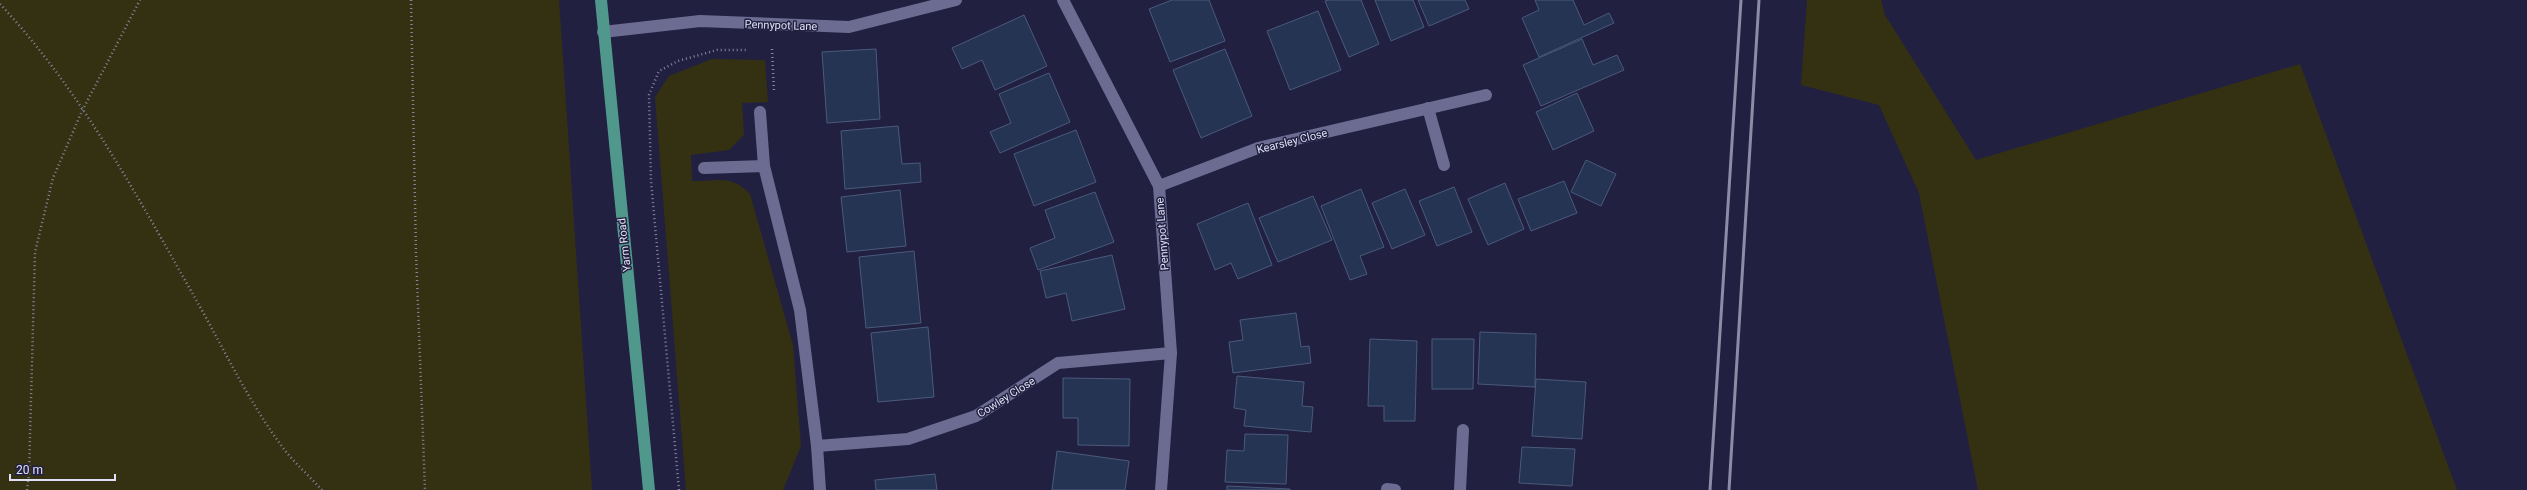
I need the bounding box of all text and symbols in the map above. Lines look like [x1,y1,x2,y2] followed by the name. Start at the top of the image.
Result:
[744,18,818,33] street label: Pennypot Lane
[1256,126,1329,156] street label: Kearsley Close
[1153,197,1172,271] street label: Pennypot Lane
[615,218,634,272] street label: Yarm Road
[975,374,1038,420] street label: Cowley Close
[10,456,115,482] scale bar
[16,463,43,477] text: 20 m

